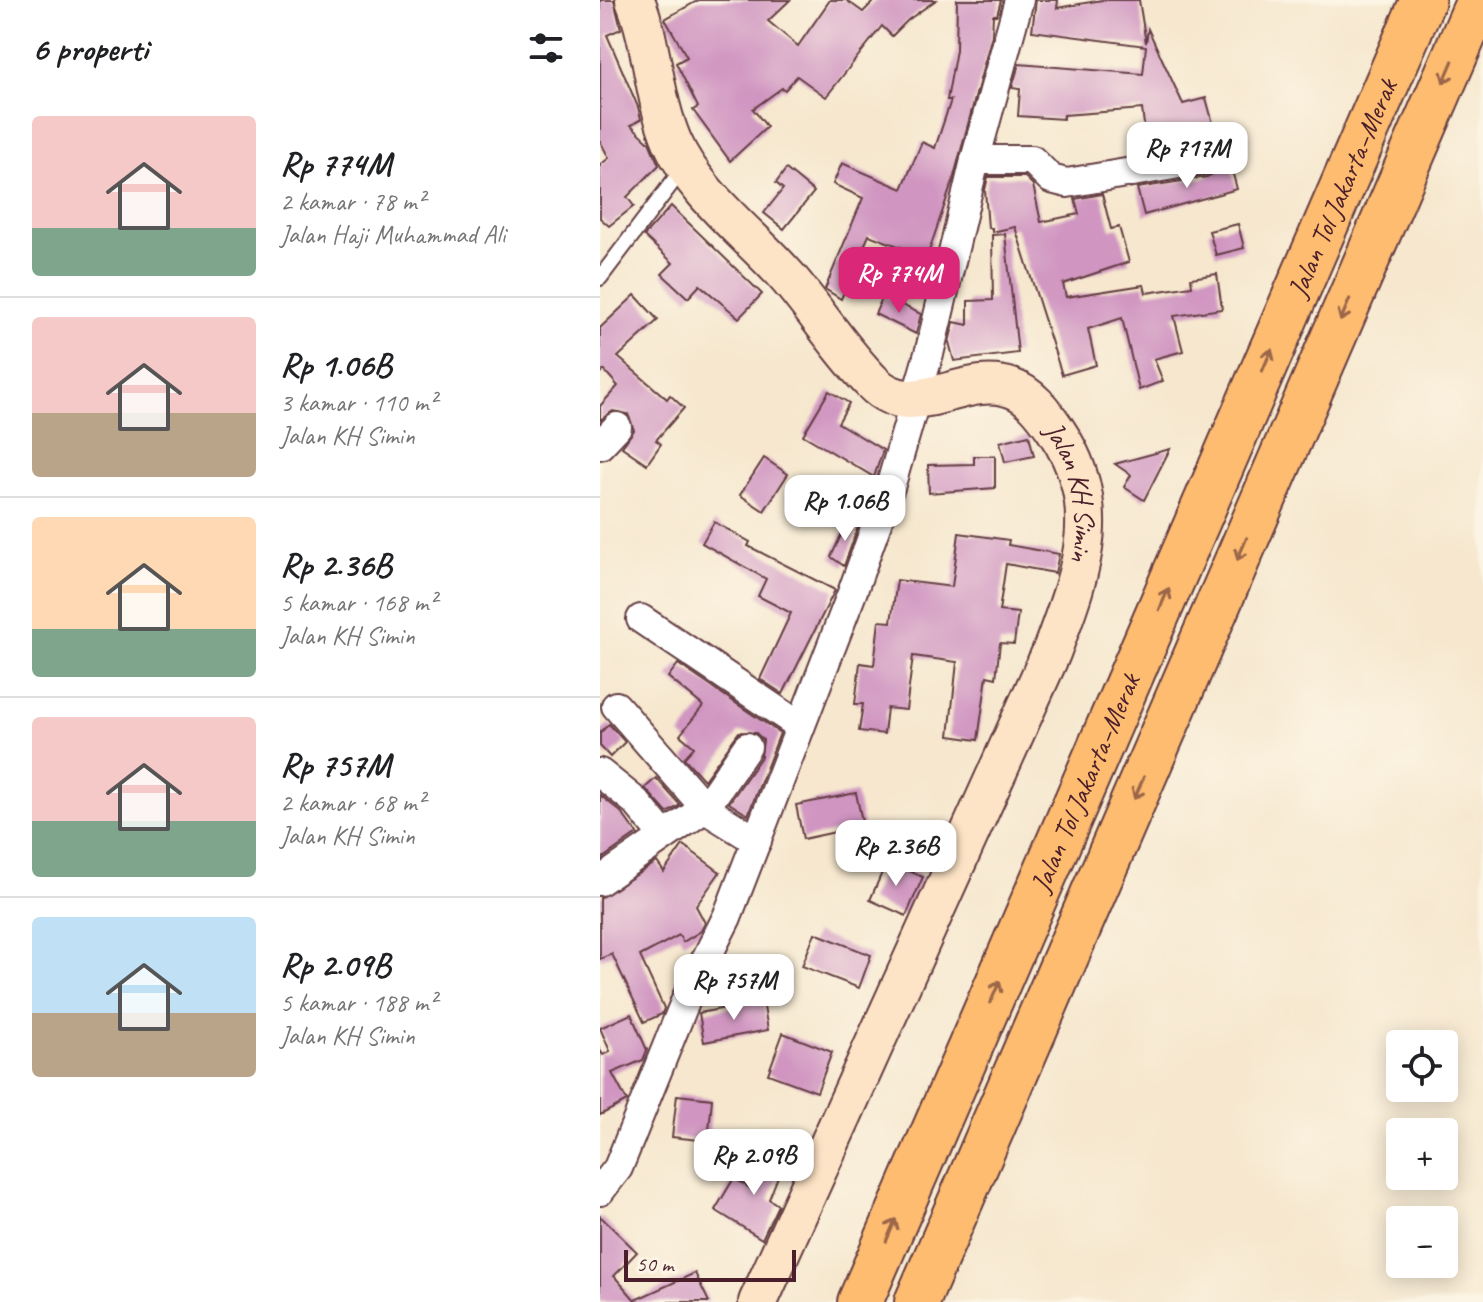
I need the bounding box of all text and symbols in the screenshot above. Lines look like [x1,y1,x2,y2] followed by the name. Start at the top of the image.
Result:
[524,26,568,70] icon: filters
[32,27,148,70] text: 6 properti
[1439,59,1454,83] one-way arrow
[1279,72,1406,304] street label: Jalan Tol Jakarta–Merak
[1113,122,1261,190] pin: Rp 717M
[1145,131,1229,164] text: Rp 717M
[280,142,391,185] text: Rp 774M
[96,148,192,244] icon: home
[280,185,425,218] text: 2 kamar · 78 m²
[280,218,505,251] text: Jalan Haji Muhammad Ali
[825,247,973,315] pin: Rp 774M
[857,256,941,289] text: Rp 774M
[1336,297,1351,322] one-way arrow
[280,343,391,386] text: Rp 1.06B
[1261,348,1276,373] one-way arrow
[96,349,192,445] icon: home
[280,386,436,419] text: 3 kamar · 110 m²
[1036,413,1102,565] street label: Jalan KH Simin
[280,419,415,452] text: Jalan KH Simin
[762,475,928,543] pin: Rp 1.06B
[802,484,888,517] text: Rp 1.06B
[1233,536,1248,561] one-way arrow
[280,543,391,586] text: Rp 2.36B
[96,549,192,645] icon: home
[280,586,436,619] text: 5 kamar · 168 m²
[1158,587,1173,612] one-way arrow
[280,619,415,652] text: Jalan KH Simin
[1022,667,1148,899] street label: Jalan Tol Jakarta–Merak
[280,743,390,786] text: Rp 757M
[96,749,192,845] icon: home
[1130,775,1145,800] one-way arrow
[280,786,425,819] text: 2 kamar · 68 m²
[280,819,415,852] text: Jalan KH Simin
[813,820,979,888] pin: Rp 2.36B
[853,829,939,862] text: Rp 2.36B
[280,943,390,986] text: Rp 2.09B
[96,949,192,1045] icon: home
[660,954,808,1022] pin: Rp 757M
[692,963,776,996] text: Rp 757M
[988,980,1003,1005] one-way arrow
[280,986,436,1019] text: 5 kamar · 188 m²
[280,1019,415,1052] text: Jalan KH Simin
[1386,1030,1458,1278] map controls
[1386,1030,1458,1102] button: locate
[1386,1118,1458,1190] button: +
[671,1129,837,1197] pin: Rp 2.09B
[712,1138,796,1171] text: Rp 2.09B
[1386,1206,1458,1278] button: −
[885,1219,900,1243] one-way arrow
[624,1246,796,1282] scale bar
[636,1250,673,1278] text: 50 m

